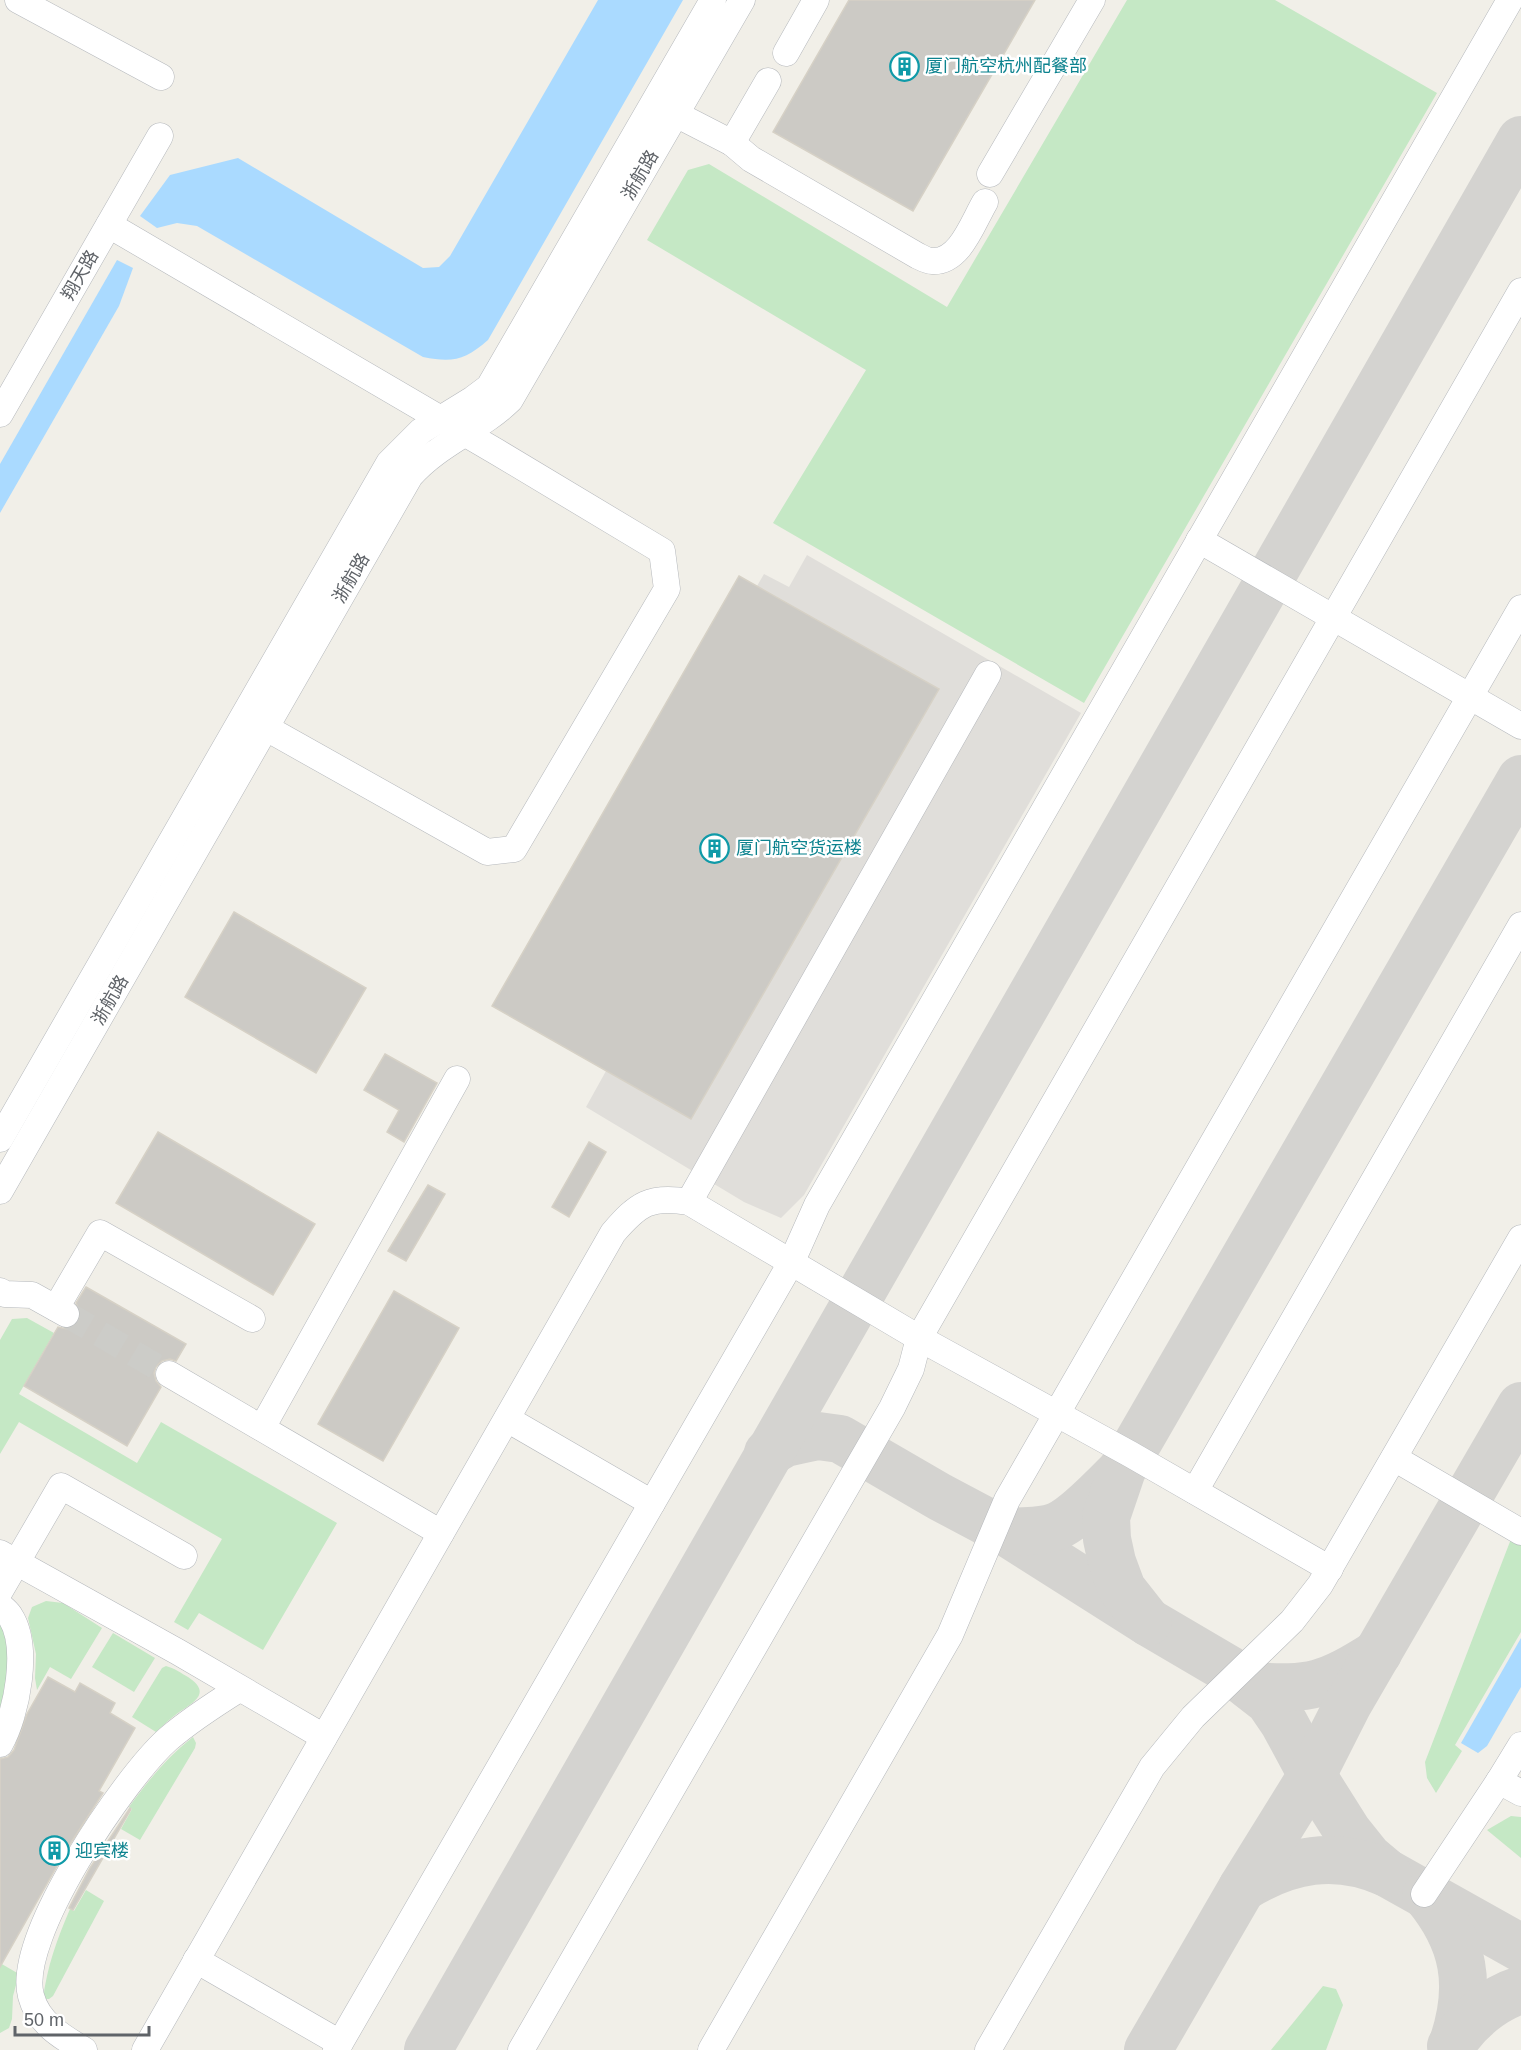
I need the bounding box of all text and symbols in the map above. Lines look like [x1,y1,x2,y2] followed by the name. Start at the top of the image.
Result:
[888,50,920,82] building icon: 厦门航空杭州配餐部
[925,56,1087,76] place label: 厦门航空杭州配餐部
[618,147,662,203] street label: 浙航路
[58,247,102,303] street label: 翔天路
[329,550,373,606] street label: 浙航路
[699,832,731,864] building icon: 厦门航空货运楼
[736,838,862,858] place label: 厦门航空货运楼
[88,972,132,1028] street label: 浙航路
[38,1835,70,1867] building icon: 迎宾楼
[75,1841,129,1861] place label: 迎宾楼
[15,1999,148,2037] scale bar
[24,2010,64,2030] text: 50 m

